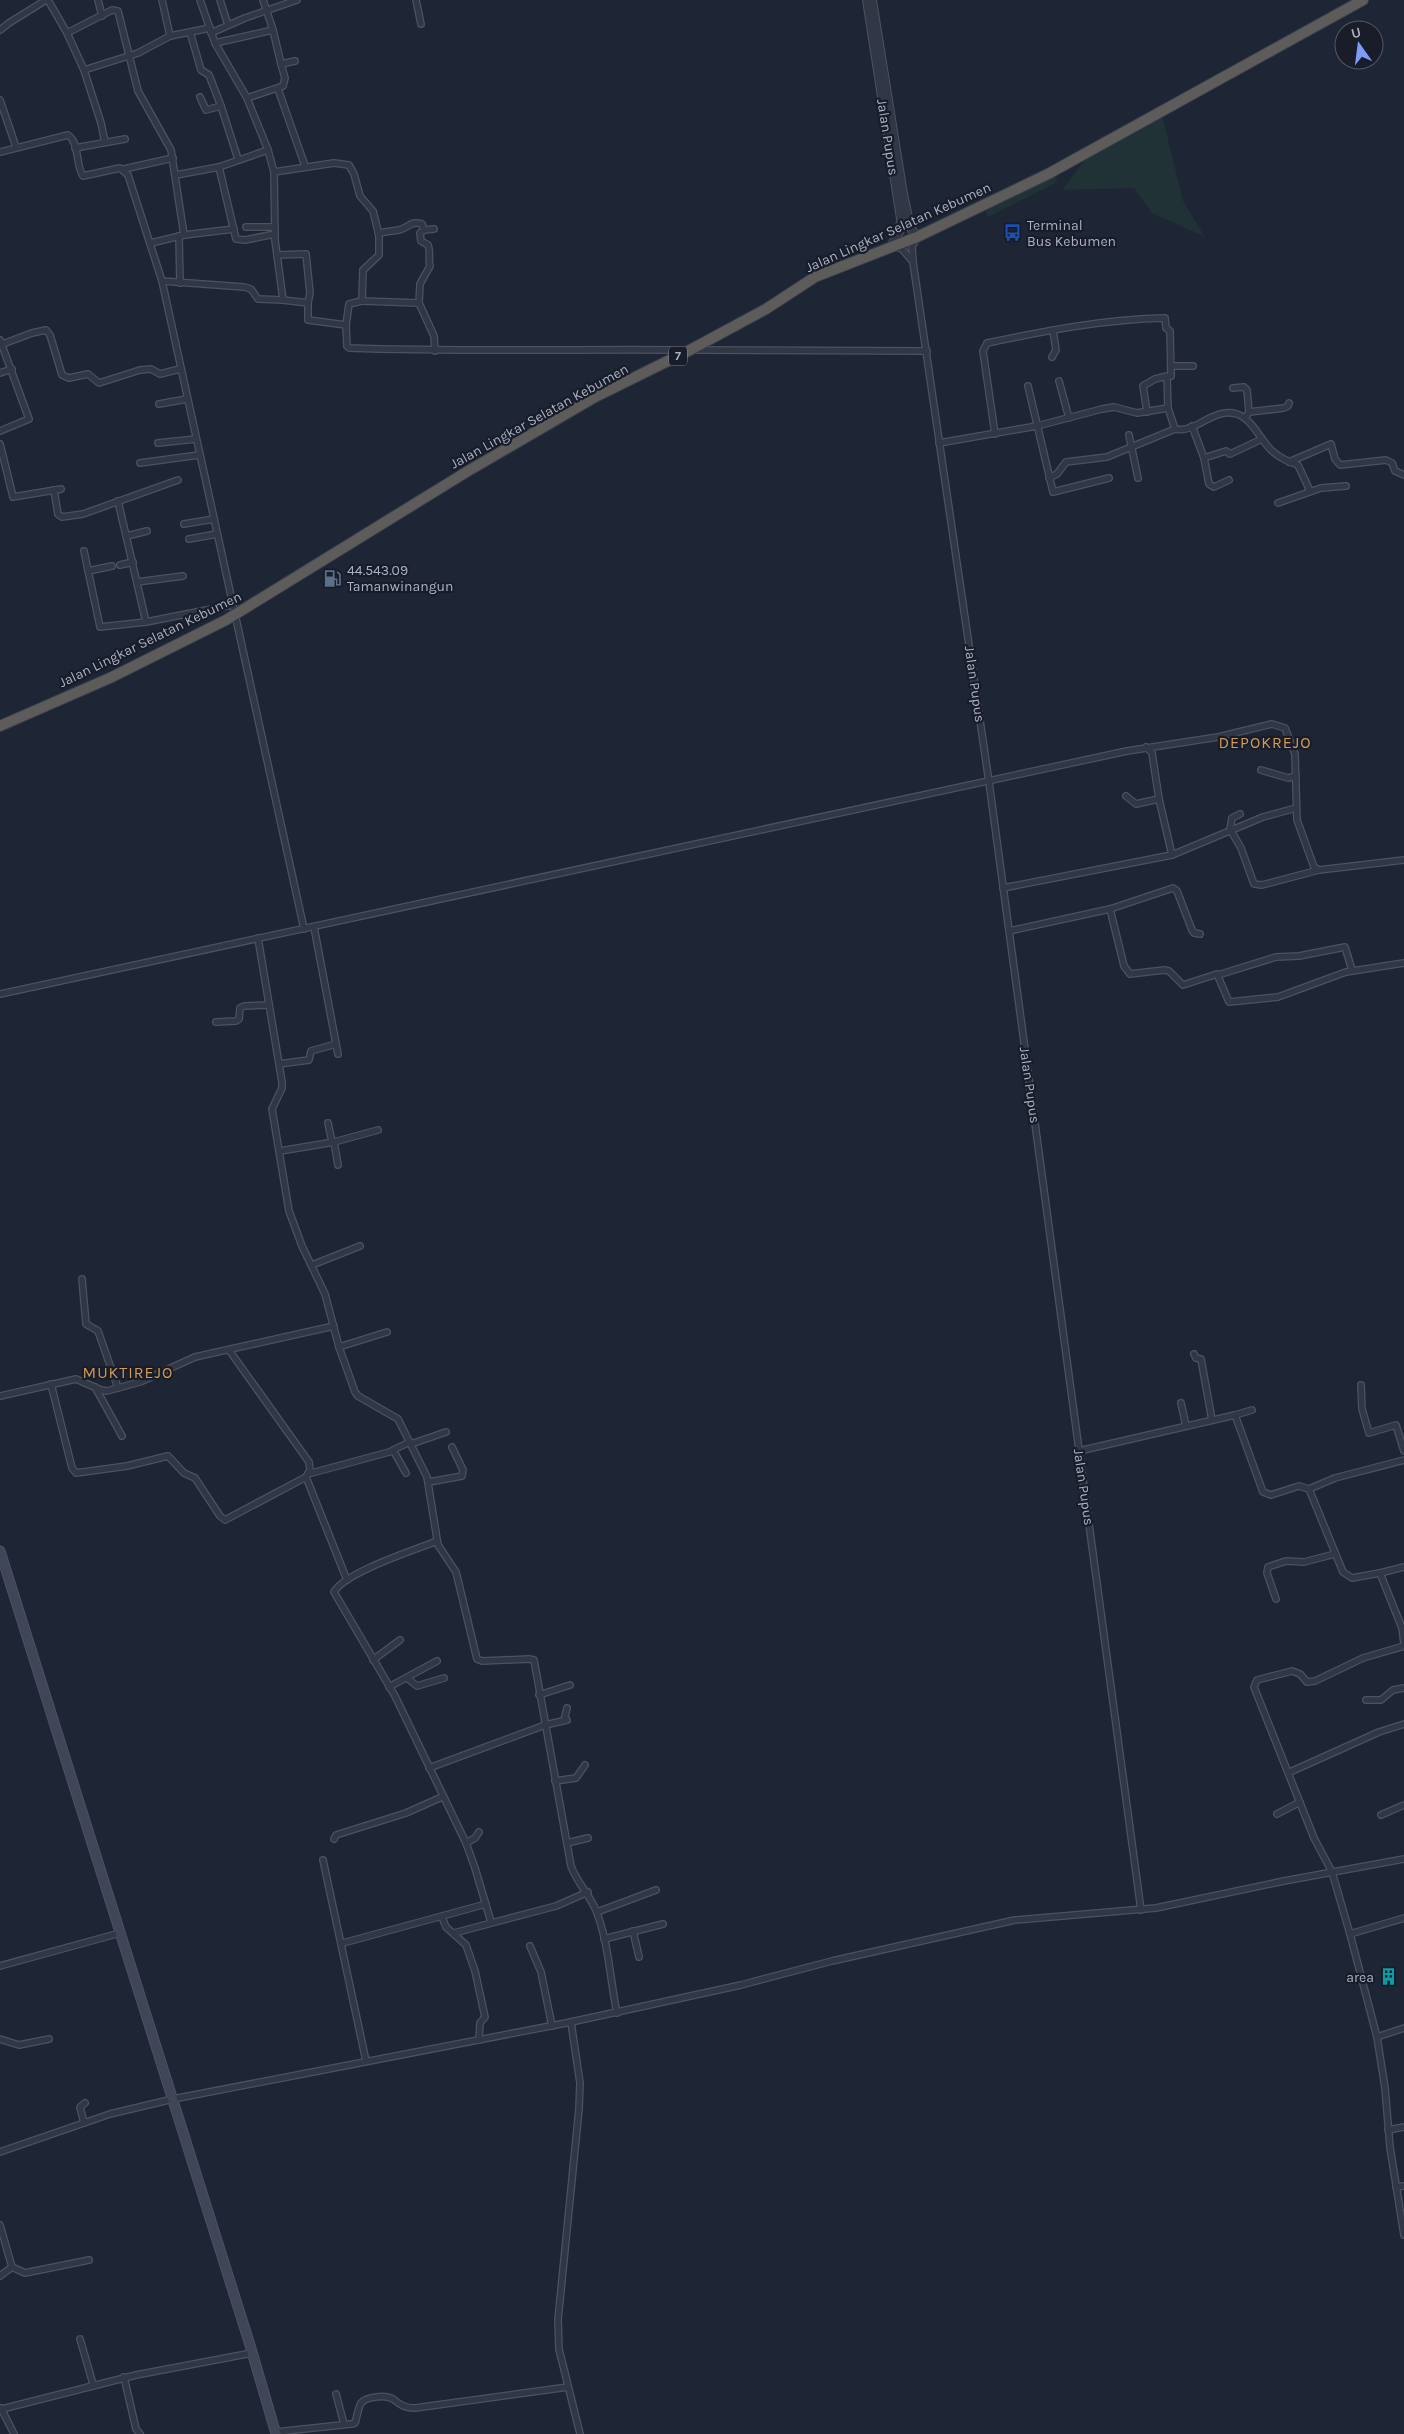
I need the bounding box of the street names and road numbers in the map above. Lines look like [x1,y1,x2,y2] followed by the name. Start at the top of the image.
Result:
[873,98,902,176] street label: Jalan Pupus
[803,179,993,276] street label: Jalan Lingkar Selatan Kebumen
[669,346,687,366] road number: 7
[447,360,631,473] street label: Jalan Lingkar Selatan Kebumen
[56,588,244,691] street label: Jalan Lingkar Selatan Kebumen
[961,645,988,723] street label: Jalan Pupus
[1016,1046,1043,1124] street label: Jalan Pupus
[1070,1448,1097,1526] street label: Jalan Pupus

